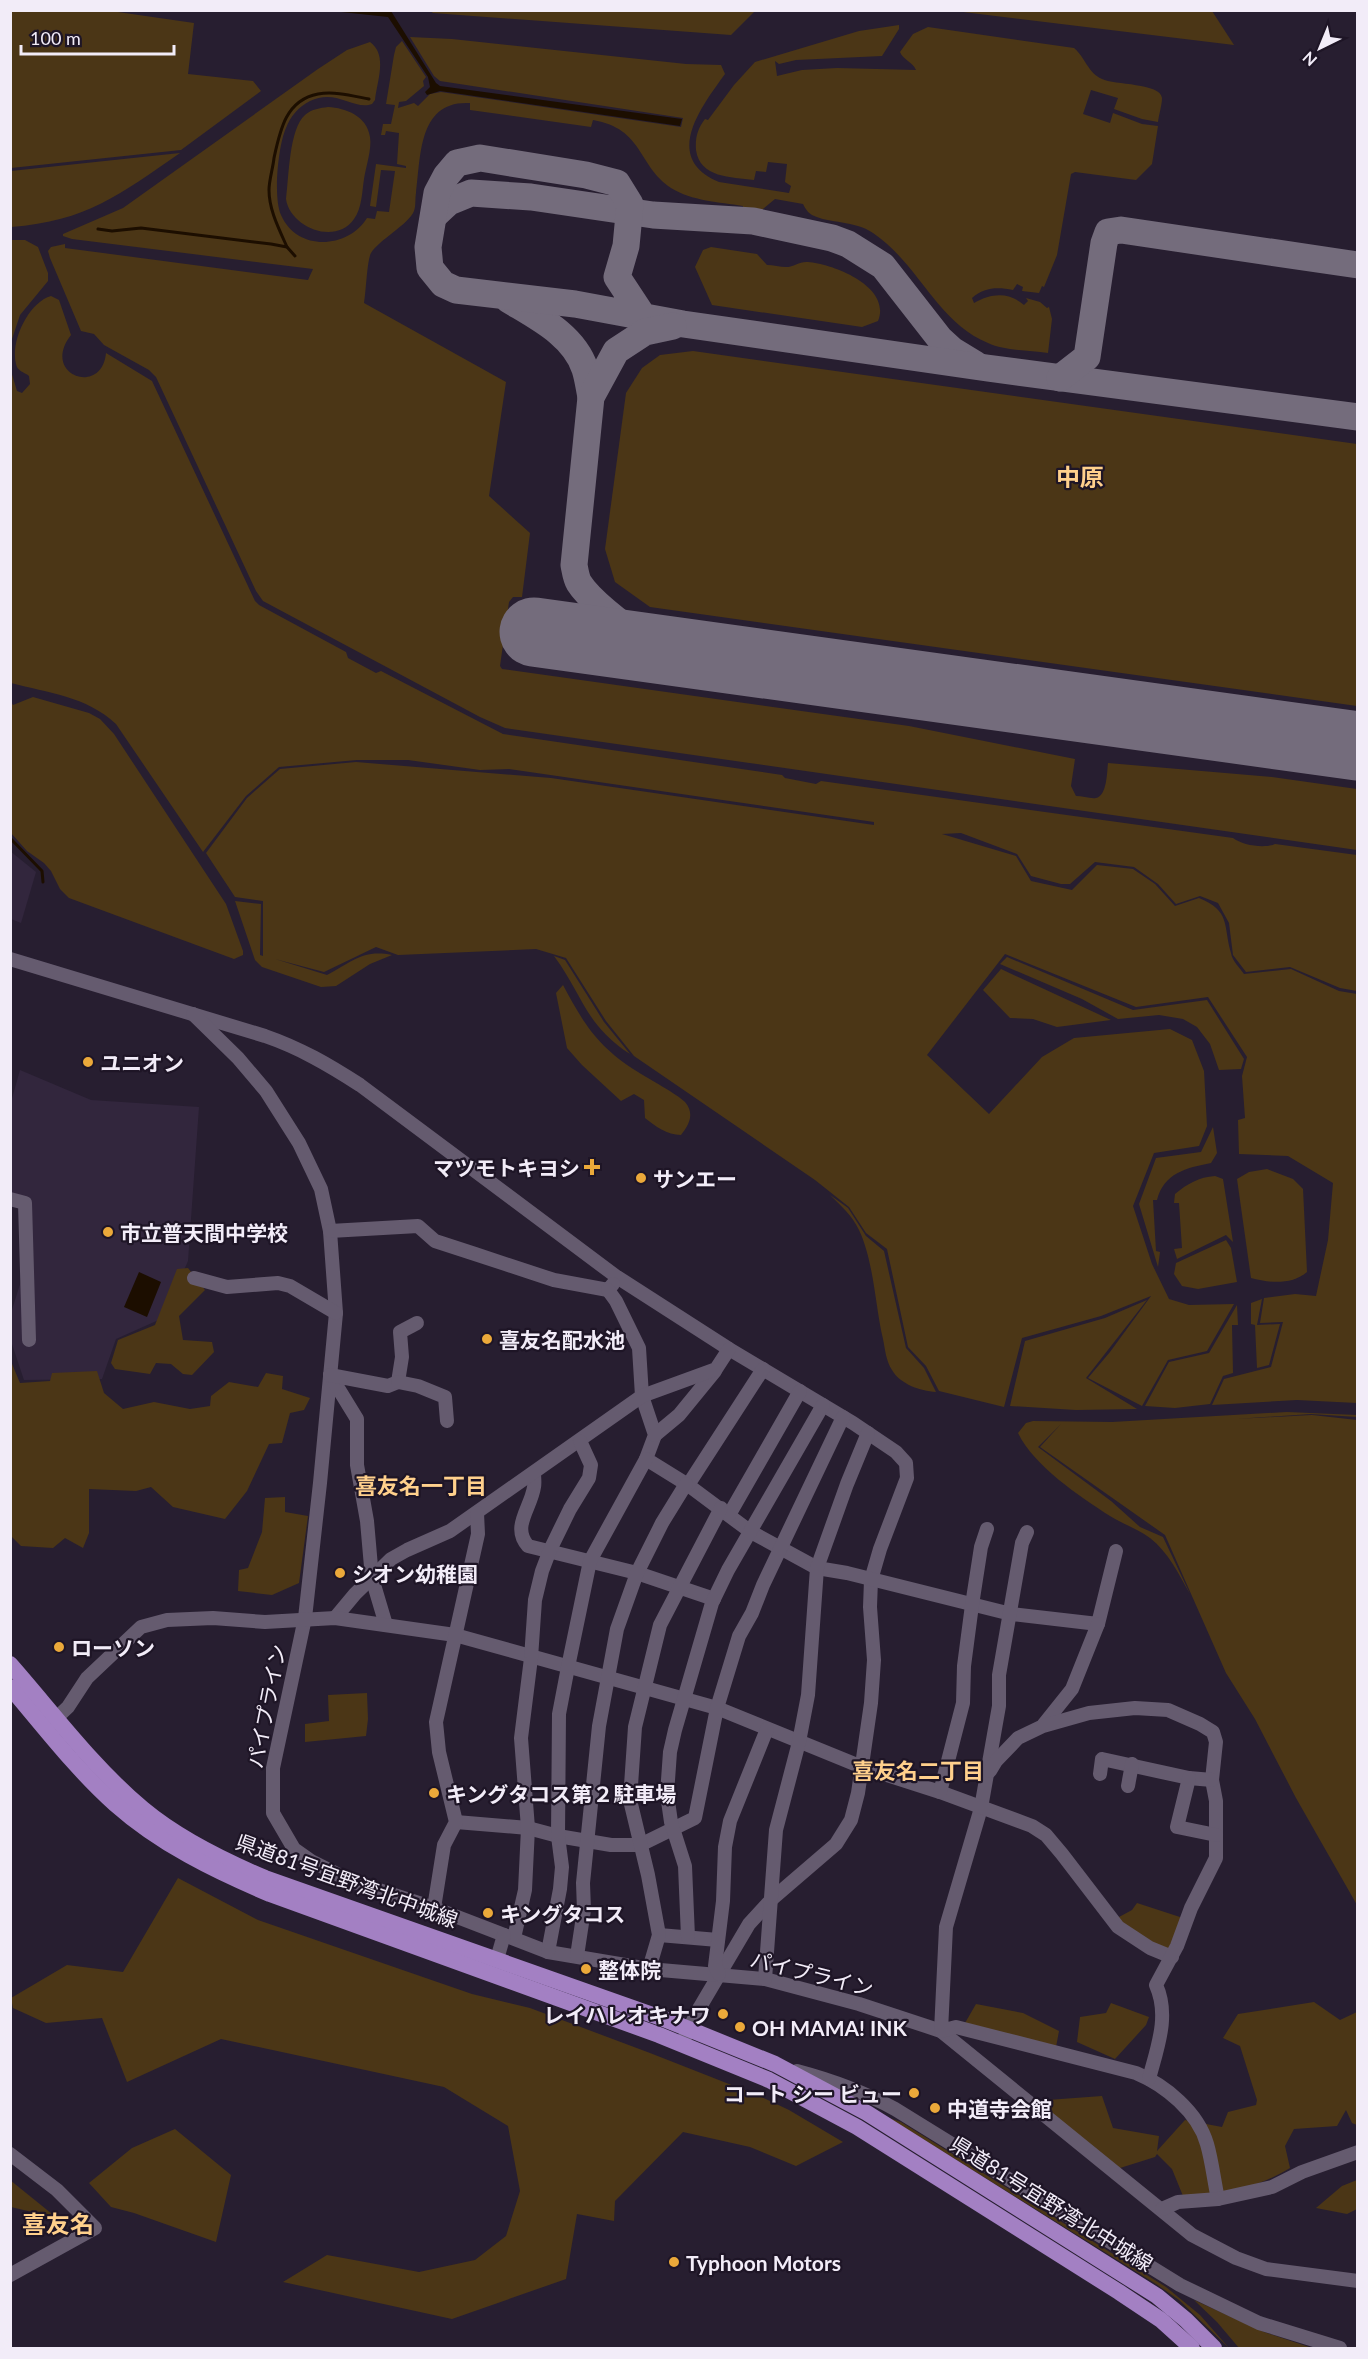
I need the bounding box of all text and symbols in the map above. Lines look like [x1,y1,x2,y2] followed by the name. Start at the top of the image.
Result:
[21,18,174,56] scale bar
[1290,18,1350,78] north arrow
[30,27,81,49] text: 100 m
[1298,48,1320,70] text: N
[1056,462,1104,491] district label: 中原
[100,1050,184,1075] place label: ユニオン
[81,1055,95,1069] marker: ユニオン
[433,1155,580,1180] place label: マツモトキヨシ
[585,1160,599,1174] marker: マツモトキヨシ
[653,1166,737,1191] place label: サンエー
[634,1171,648,1185] marker: サンエー
[120,1220,288,1245] place label: 市立普天間中学校
[101,1225,115,1239] marker: 市立普天間中学校
[499,1327,625,1352] place label: 喜友名配水池
[480,1332,494,1346] marker: 喜友名配水池
[355,1472,487,1499] district label: 喜友名一丁目
[352,1561,478,1586] place label: シオン幼稚園
[333,1566,347,1580] marker: シオン幼稚園
[71,1635,155,1660] place label: ローソン
[52,1640,66,1654] marker: ローソン
[242,1642,290,1770] street label: パイプライン
[852,1757,984,1784] district label: 喜友名二丁目
[446,1781,676,1806] place label: キングタコス第２駐車場
[427,1786,441,1800] marker: キングタコス第２駐車場
[233,1828,461,1932] street label: 県道81号宜野湾北中城線
[500,1901,625,1926] place label: キングタコス
[481,1906,495,1920] marker: キングタコス
[748,1946,876,2000] street label: パイプライン
[598,1957,661,1982] place label: 整体院
[579,1962,593,1976] marker: 整体院
[543,2002,711,2027] place label: レイハレオキナワ
[716,2007,730,2021] marker: レイハレオキナワ
[752,2015,908,2040] place label: OH MAMA! INK
[733,2020,747,2034] marker: OH MAMA! INK
[724,2081,902,2106] place label: コート シー ビュー
[907,2086,921,2100] marker: コート シー ビュー
[947,2096,1052,2121] place label: 中道寺会館
[928,2101,942,2115] marker: 中道寺会館
[946,2130,1158,2276] street label: 県道81号宜野湾北中城線
[22,2209,94,2238] district label: 喜友名
[686,2250,841,2275] place label: Typhoon Motors
[667,2255,681,2269] marker: Typhoon Motors

